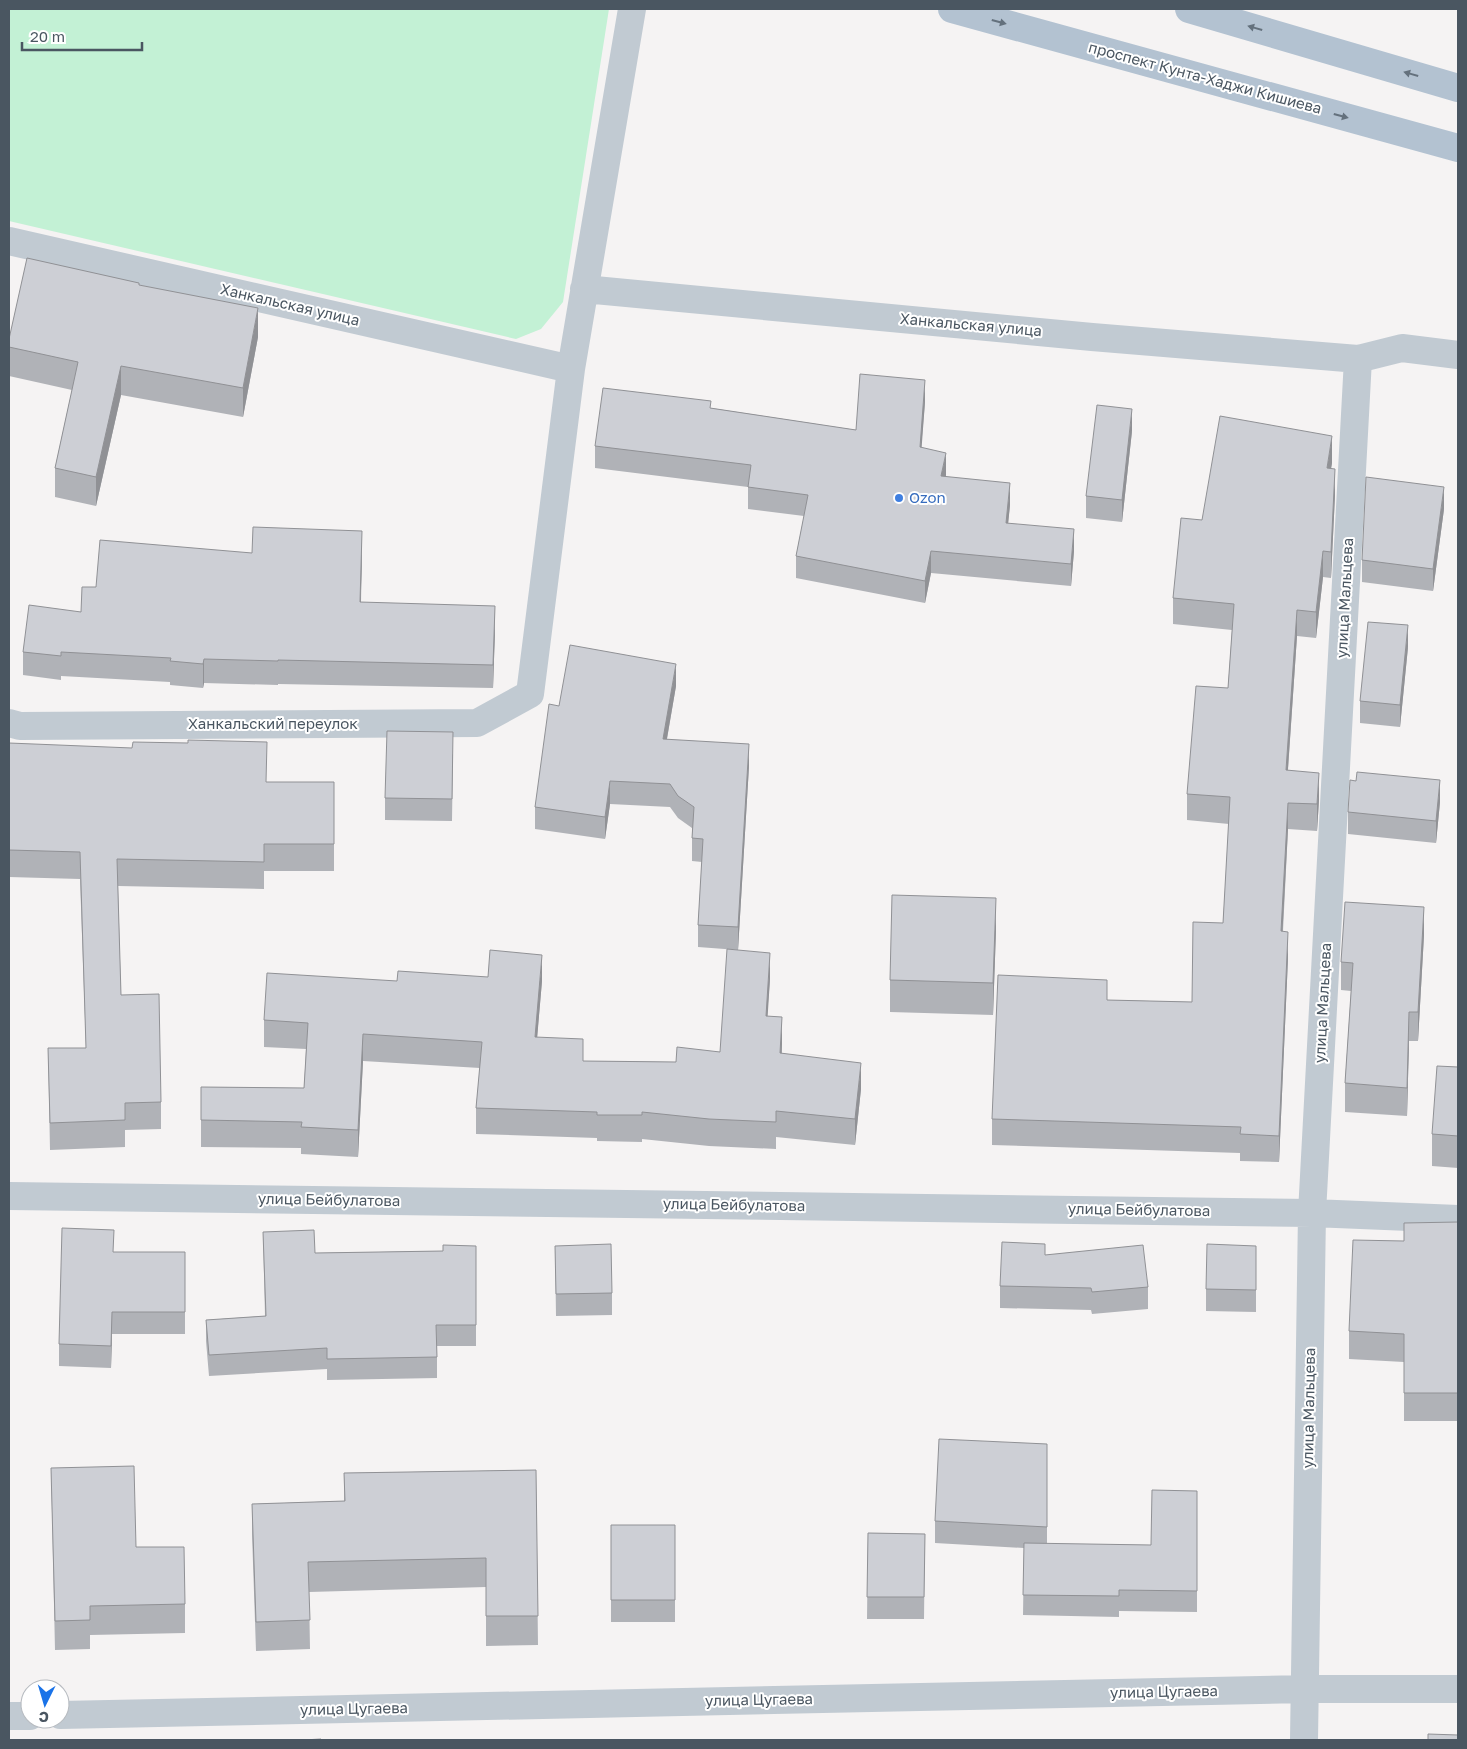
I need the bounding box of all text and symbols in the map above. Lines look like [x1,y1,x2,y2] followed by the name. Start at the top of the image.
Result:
[991,18,1006,26] one-way arrow
[22,20,142,52] scale bar
[1248,24,1263,32] one-way arrow
[30,27,65,45] text: 20 m
[1087,37,1324,117] street label: проспект Кунта-Хаджи Кишиева
[1404,69,1419,77] one-way arrow
[1334,112,1349,120] one-way arrow
[219,279,362,329] street label: Ханкальская улица
[899,309,1043,339] street label: Ханкальская улица
[909,488,946,506] place label: Ozon
[893,492,905,504] marker: Ozon
[1332,537,1356,659] street label: улица Мальцева
[188,714,358,732] street label: Ханкальский переулок
[1310,942,1334,1064] street label: улица Мальцева
[258,1189,400,1209] street label: улица Бейбулатова
[663,1194,805,1214] street label: улица Бейбулатова
[1068,1199,1210,1219] street label: улица Бейбулатова
[1298,1347,1318,1468] street label: улица Мальцева
[20,1679,70,1729] north arrow
[1110,1681,1218,1701] street label: улица Цугаева
[705,1689,813,1709] street label: улица Цугаева
[300,1698,408,1718] street label: улица Цугаева
[38,1709,50,1726] text: С

